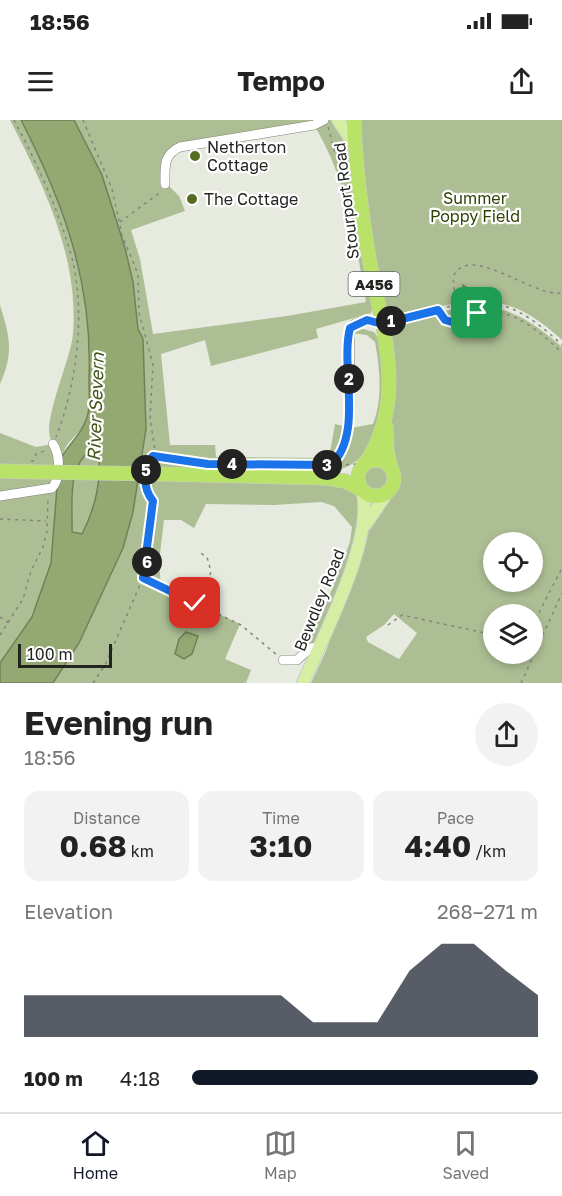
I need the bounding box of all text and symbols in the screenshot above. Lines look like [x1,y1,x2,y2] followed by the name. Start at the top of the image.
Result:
[30,8,90,35] text: 18:56
[24,65,57,98] icon: menu
[237,65,325,97] text: Tempo
[505,65,538,98] icon: share
[207,137,286,175] place label: Netherton Cottage
[329,141,363,261] street label: Stourport Road
[188,149,202,163] marker: Netherton Cottage
[430,188,520,226] park label: Summer Poppy Field
[204,189,298,209] place label: The Cottage
[185,192,199,206] marker: The Cottage
[348,272,400,296] road number: A456
[451,287,502,338] pin
[460,296,493,329] icon: arrive
[376,306,406,336] pin: 1
[387,311,395,331] text: 1
[82,351,108,462] water label: River Severn
[334,364,364,394] pin: 2
[344,369,354,389] text: 2
[217,449,247,479] pin: 4
[312,450,342,480] pin: 3
[227,454,237,474] text: 4
[131,455,161,485] pin: 5
[322,455,332,475] text: 3
[141,460,151,480] text: 5
[483,532,543,664] map controls
[483,532,543,592] button: locate
[289,546,349,654] street label: Bewdley Road
[132,547,162,577] pin: 6
[142,552,152,572] text: 6
[169,577,220,628] pin
[178,586,211,619] icon: check
[483,604,543,664] button: layers
[18,641,112,668] scale bar
[27,644,73,664] text: 100 m
[24,703,213,742] text: Evening run
[475,703,538,766] button: share
[24,745,76,769] text: 18:56
[73,808,140,828] text: Distance
[262,808,300,828] text: Time
[437,808,474,828] text: Pace
[59,828,127,864] text: 0.68
[250,828,312,864] text: 3:10
[405,828,471,864] text: 4:40
[127,841,154,861] text: km
[471,841,506,861] text: /km
[24,899,113,923] text: Elevation
[437,899,538,923] text: 268–271 m
[24,1066,83,1090] text: 100 m
[120,1066,160,1090] text: 4:18
[73,1127,118,1183] tab: Home
[264,1127,297,1183] tab: Map
[442,1127,489,1183] tab: Saved

